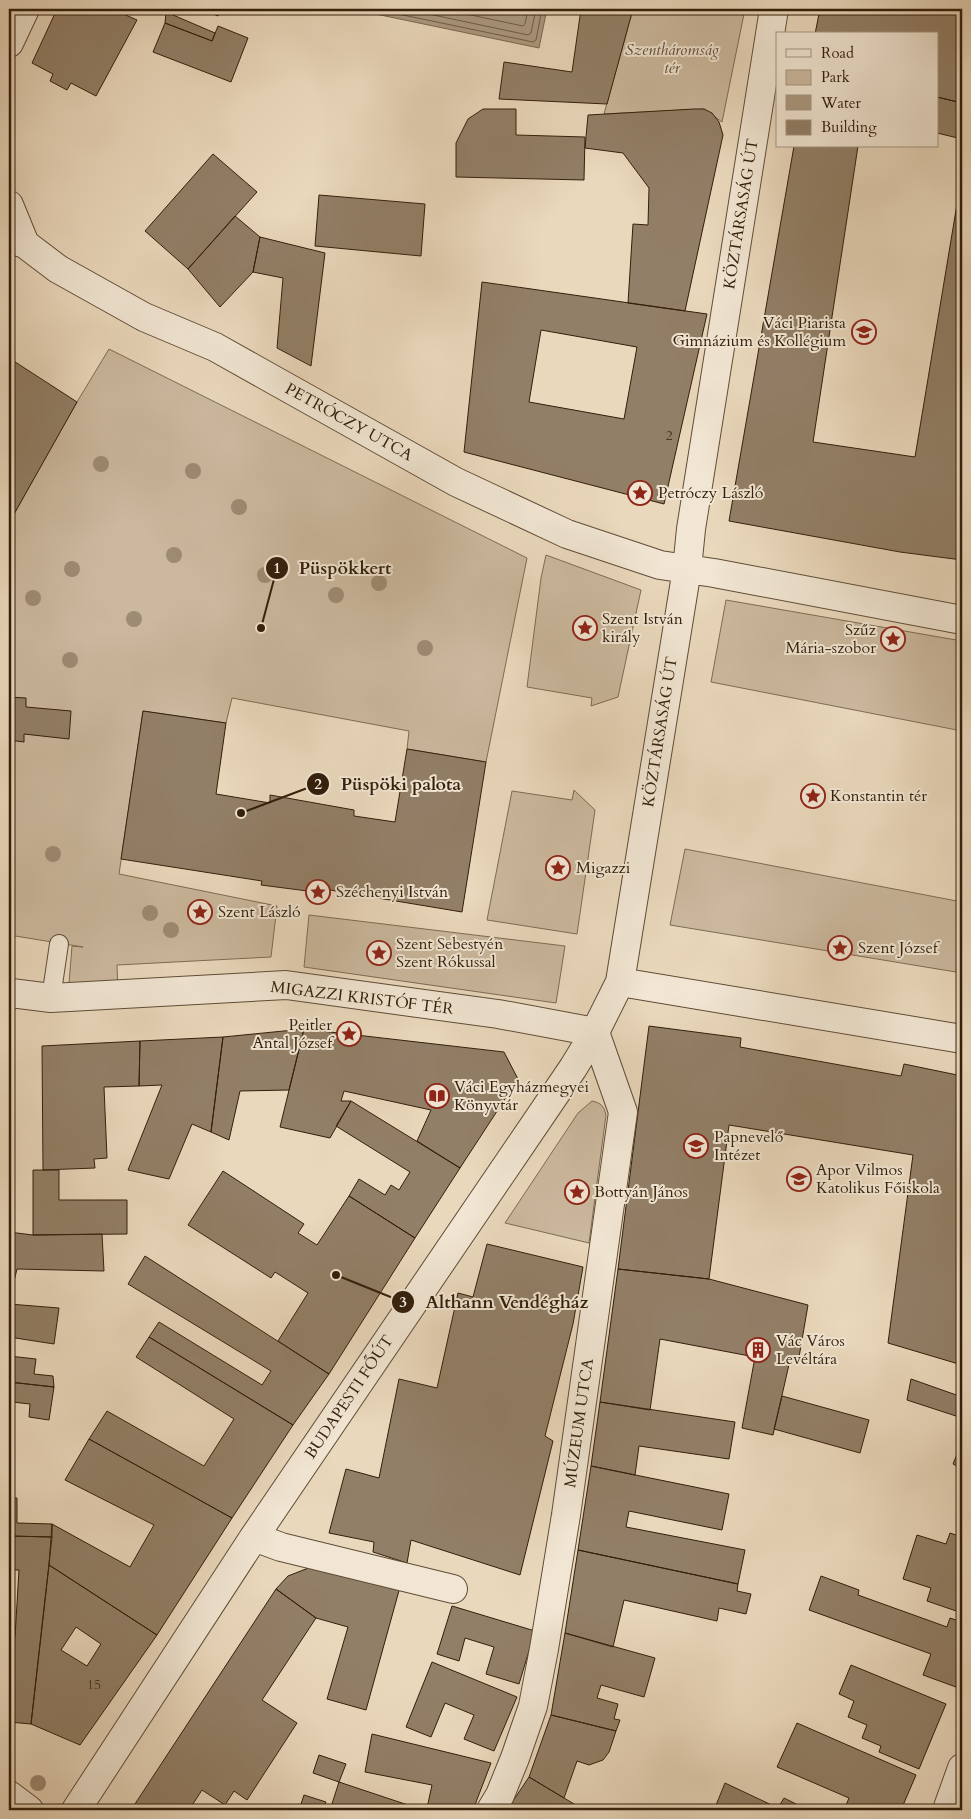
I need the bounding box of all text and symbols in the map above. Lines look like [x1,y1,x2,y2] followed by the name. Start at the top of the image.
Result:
[776,32,938,148] legend
[625,39,720,79] park label: Szentháromság tér
[821,43,854,63] text: Road
[821,67,850,87] text: Park
[820,93,862,113] text: Water
[821,117,877,137] text: Building
[718,137,764,291] street label: KÖZTÁRSASÁG ÚT
[672,312,846,352] place label: Váci Piarista Gimnázium és Kollégium
[851,319,877,345] school or university icon: Váci Piarista Gimnázium és Kollégium
[281,378,417,467] street label: PETRÓCZY UTCA
[665,426,673,445] house number: 2
[627,480,653,506] place icon: Petróczy László
[658,482,764,504] place label: Petróczy László
[264,551,402,584] callout: Püspökkert
[299,556,392,581] text: Püspökkert
[273,558,281,578] text: 1
[602,608,683,648] place label: Szent István király
[572,615,598,641] place icon: Szent István király
[785,619,876,659] place label: Szűz Mária-szobor
[880,626,906,652] place icon: Szűz Mária-szobor
[637,655,683,809] street label: KÖZTÁRSASÁG ÚT
[305,767,471,800] callout: Püspöki palota
[341,772,461,797] text: Püspöki palota
[314,774,322,794] text: 2
[800,783,826,809] place icon: Konstantin tér
[830,785,927,807] place label: Konstantin tér
[545,855,571,881] place icon: Migazzi
[576,857,631,879] place label: Migazzi
[305,879,331,905] place icon: Széchenyi István
[336,881,448,903] place label: Széchenyi István
[187,899,213,925] place icon: Szent László
[218,901,301,923] place label: Szent László
[396,933,503,973] place label: Szent Sebestyén Szent Rókussal
[827,935,853,961] place icon: Szent József
[858,937,941,959] place label: Szent József
[366,940,392,966] place icon: Szent Sebestyén Szent Rókussal
[269,976,455,1020] street label: MIGAZZI KRISTÓF TÉR
[252,1014,335,1054] place label: Peitler Antal József
[336,1021,362,1047] place icon: Peitler Antal József
[454,1076,589,1116] place label: Váci Egyházmegyei Könyvtár
[424,1083,450,1109] library icon: Váci Egyházmegyei Könyvtár
[714,1126,784,1166] place label: Papnevelő Intézet
[683,1133,709,1159] school or university icon: Papnevelő Intézet
[816,1159,940,1199] place label: Apor Vilmos Katolikus Főiskola
[786,1166,812,1192] school or university icon: Apor Vilmos Katolikus Főiskola
[564,1179,590,1205] place icon: Bottyán János
[594,1181,688,1203] place label: Bottyán János
[391,1285,599,1318] callout: Althann Vendégház
[425,1290,589,1315] text: Althann Vendégház
[399,1292,407,1312] text: 3
[776,1330,845,1370] place label: Vác Város Levéltára
[299,1331,399,1463] street label: BUDAPESTI FŐÚT
[745,1337,771,1363] building icon: Vác Város Levéltára
[559,1356,599,1489] street label: MÚZEUM UTCA
[87,1675,101,1694] house number: 15

